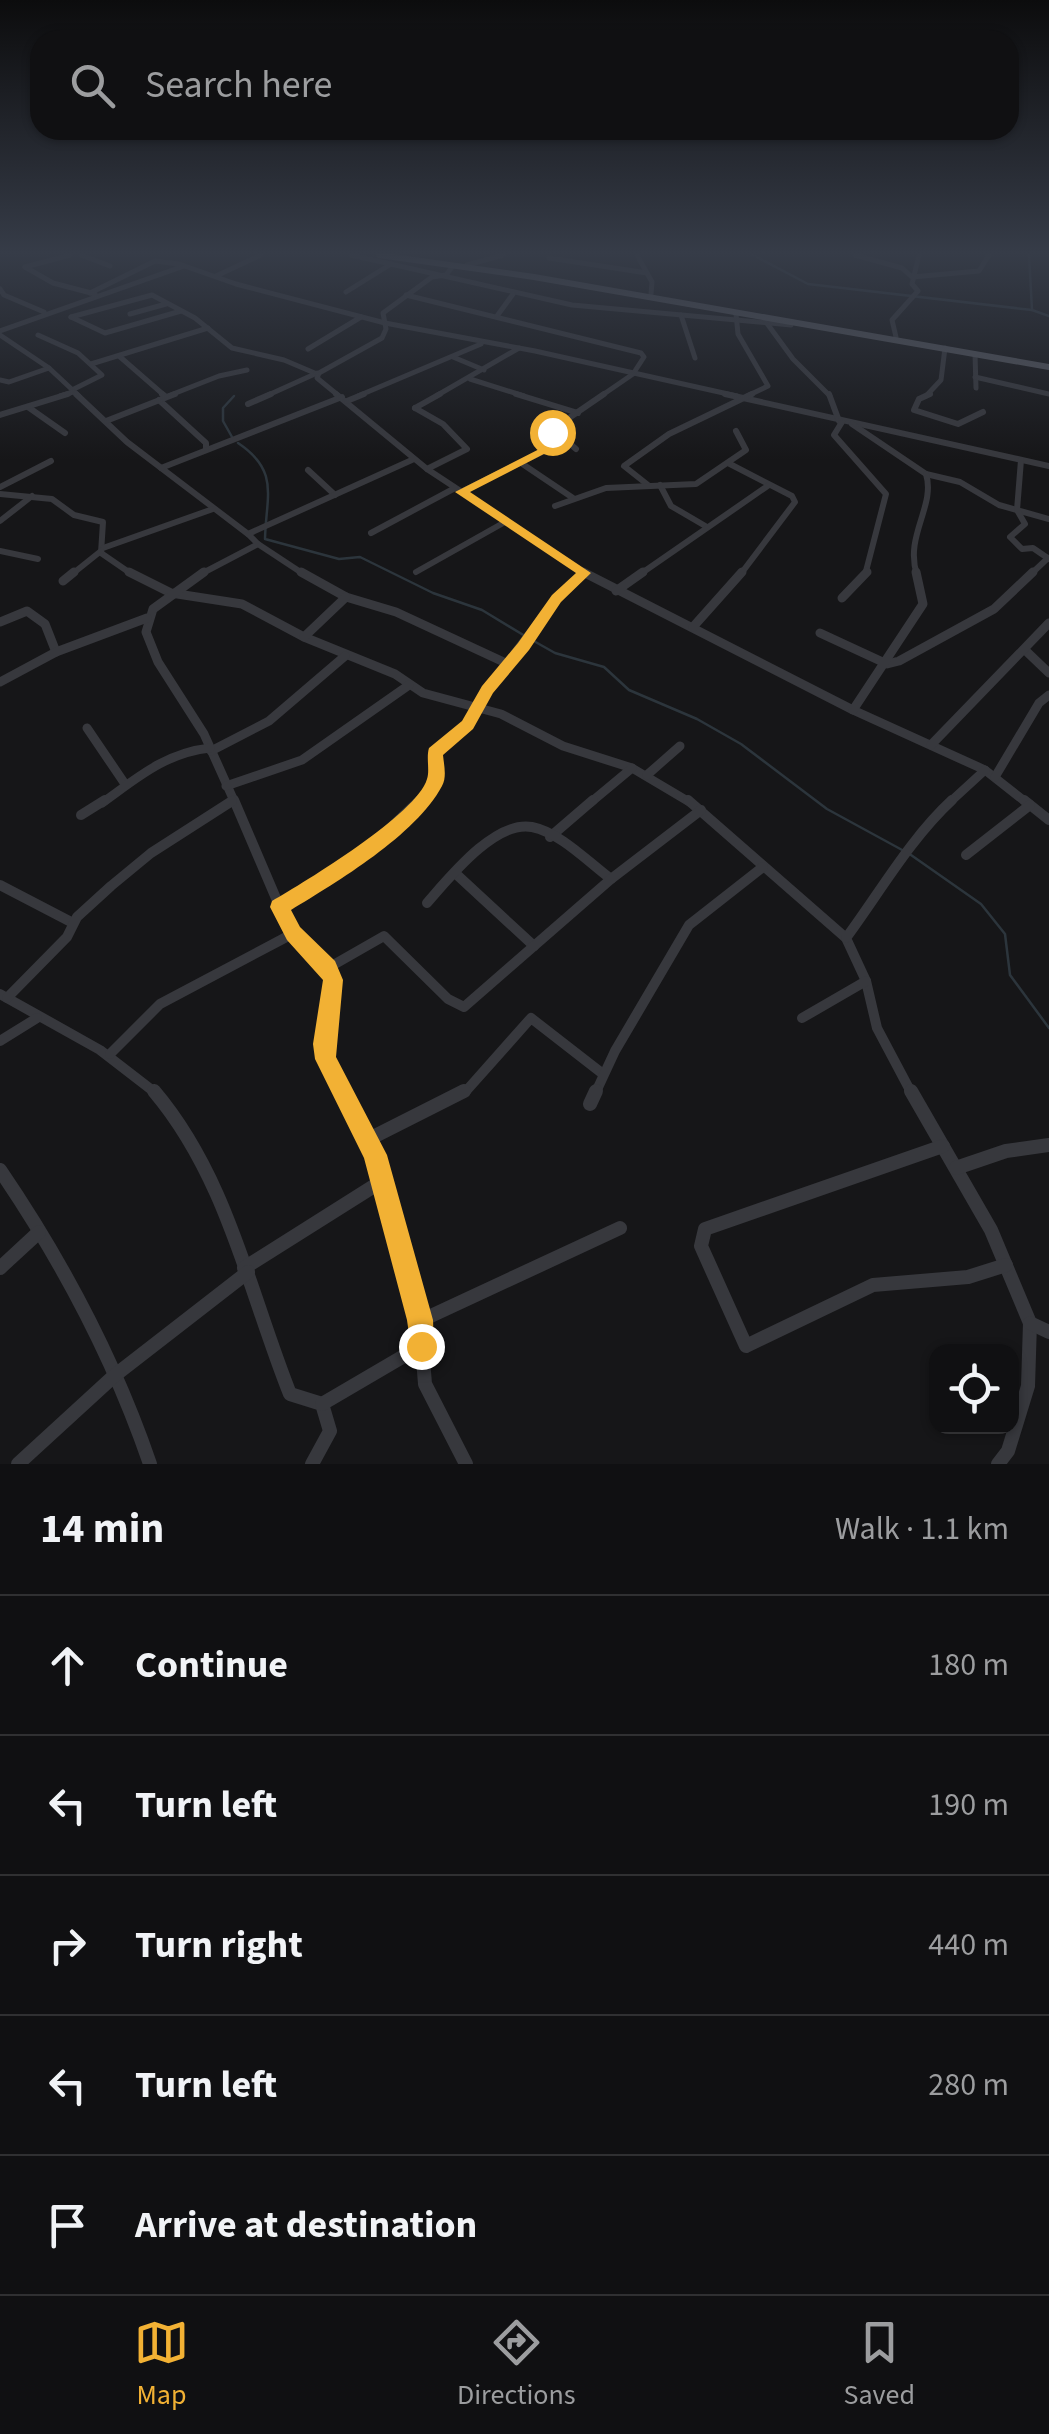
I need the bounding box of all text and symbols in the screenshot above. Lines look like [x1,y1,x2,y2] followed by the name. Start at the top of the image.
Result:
[30,30,1019,140] search box
[65,58,120,113] icon: search
[145,58,332,112] text: Search here
[530,410,576,456] route start
[399,1324,445,1370] route end
[929,1344,1019,1434] map controls
[929,1344,1019,1434] button: locate
[40,1499,164,1559] text: 14 min
[835,1506,1009,1552] text: Walk · 1.1 km
[40,1638,95,1693] icon: ahead
[135,1638,288,1692] text: Continue
[928,1642,1009,1688] text: 180 m
[40,1778,95,1833] icon: left
[135,1778,277,1832] text: Turn left
[928,1782,1009,1828] text: 190 m
[40,1918,95,1973] icon: right
[135,1918,303,1972] text: Turn right
[928,1922,1009,1968] text: 440 m
[40,2058,95,2113] icon: left
[135,2058,277,2112] text: Turn left
[928,2062,1009,2108] text: 280 m
[40,2198,95,2253] icon: arrive
[135,2198,477,2252] text: Arrive at destination
[134,2315,189,2415] tab: Map
[457,2315,576,2415] tab: Directions
[844,2315,915,2415] tab: Saved

